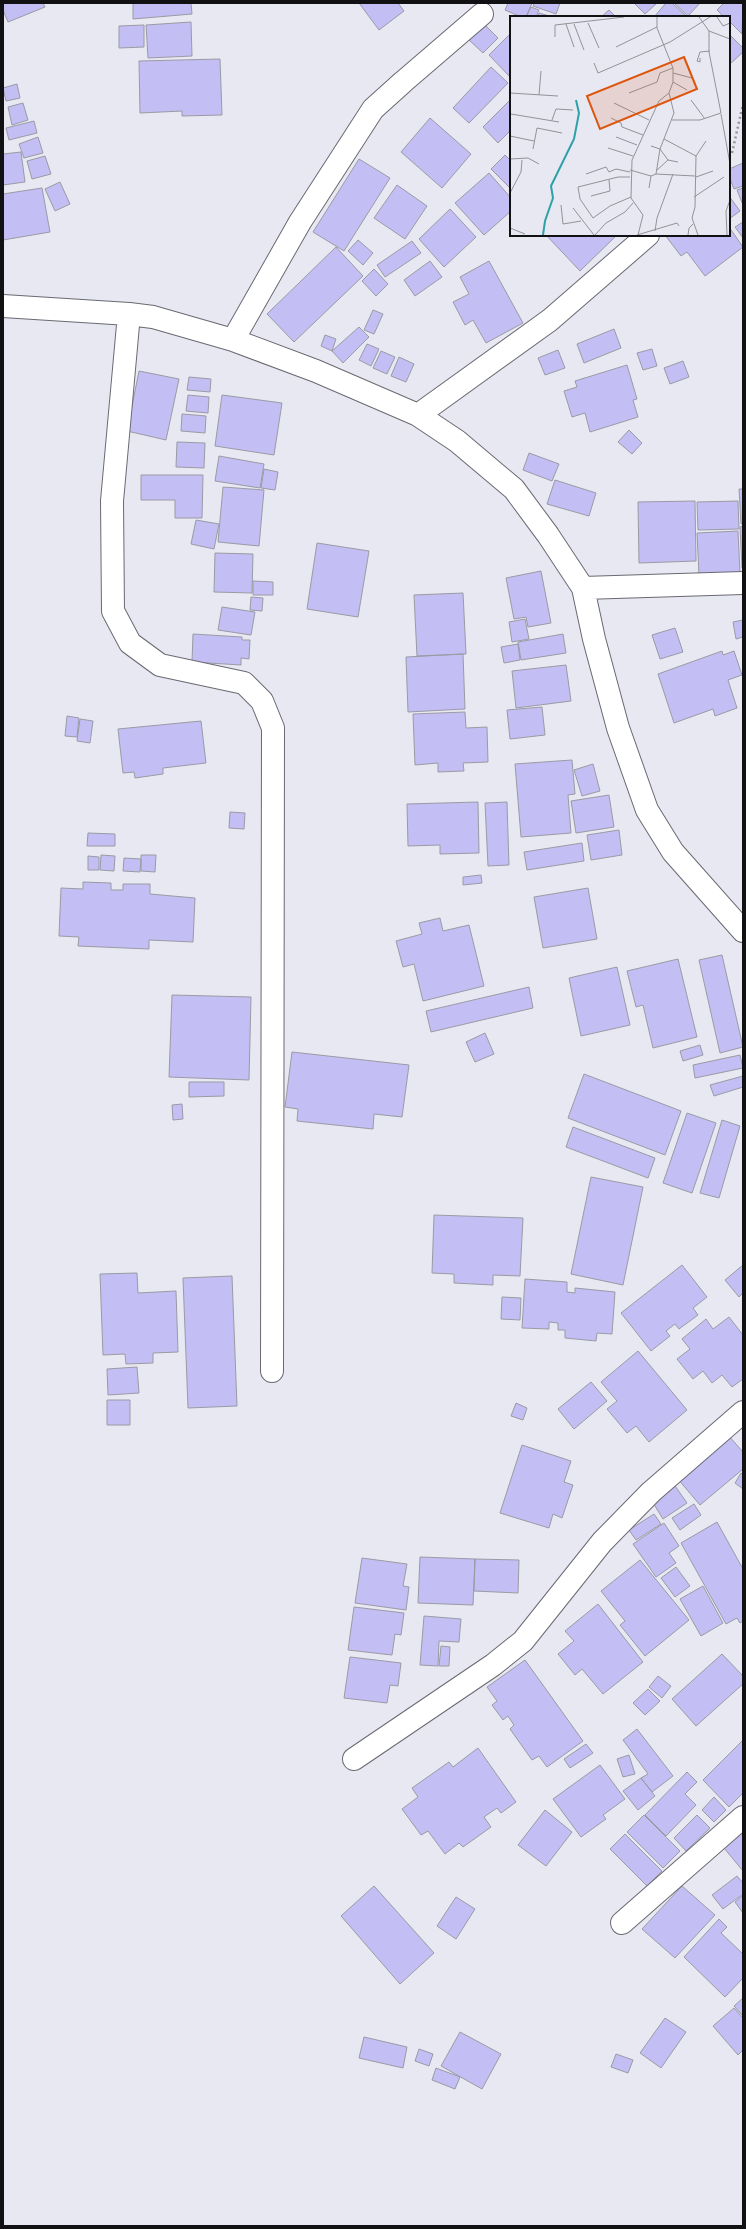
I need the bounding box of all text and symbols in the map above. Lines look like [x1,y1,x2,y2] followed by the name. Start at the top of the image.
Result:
[510,16,730,236] inset map

